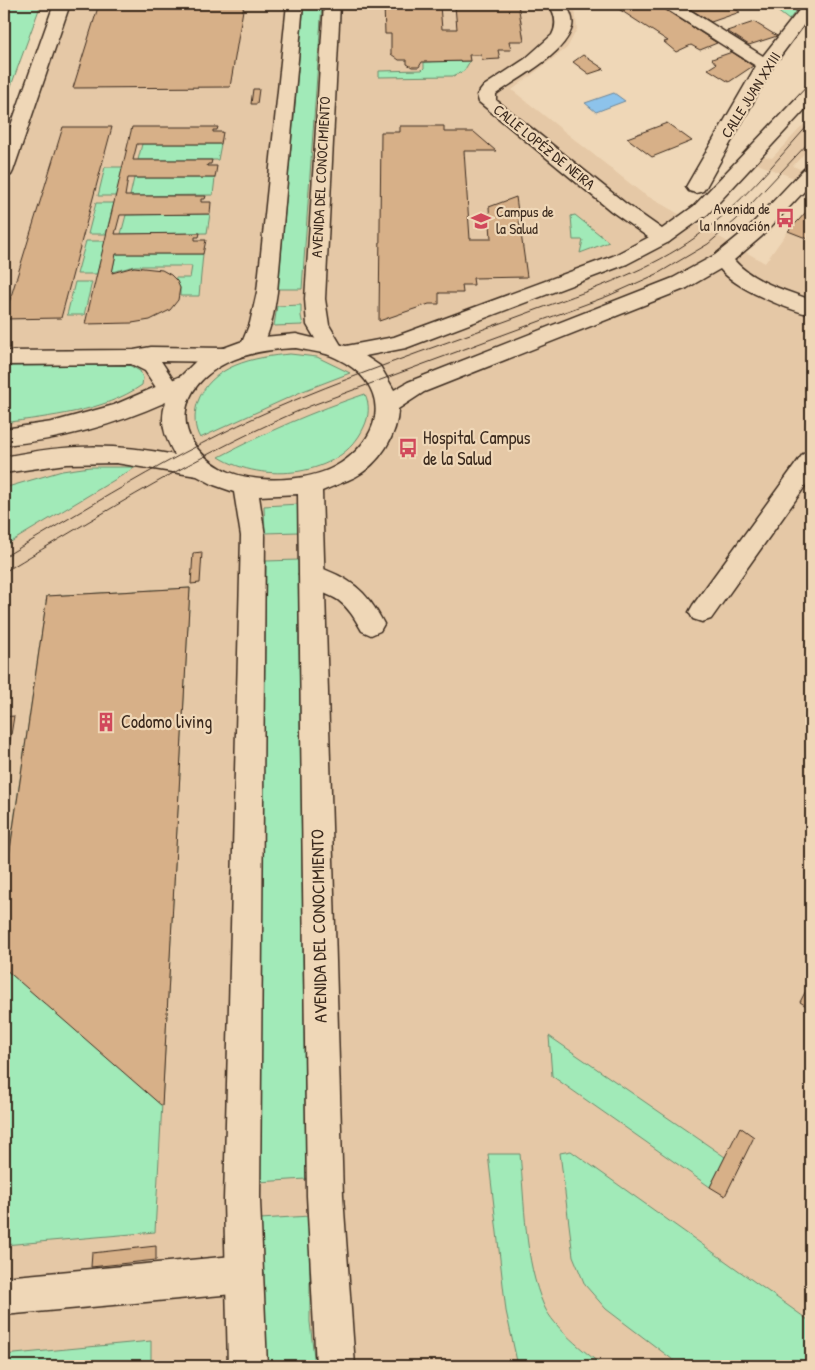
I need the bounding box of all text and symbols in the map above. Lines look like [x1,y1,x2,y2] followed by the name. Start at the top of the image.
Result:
[716,48,785,142] street label: CALLE JUAN XXIII
[306,96,335,258] street label: AVENIDA DEL CONOCIMIENTO
[489,99,600,195] street label: CALLE LOPÉZ DE NEIRA
[700,198,770,236] place label: Avenida de la Innovación
[496,201,554,239] place label: Campus de la Salud
[774,207,796,229] bus stop icon: Avenida de la Innovación
[470,210,492,232] school or university icon: Campus de la Salud
[423,425,531,471] place label: Hospital Campus de la Salud
[397,437,419,459] bus stop icon: Hospital Campus de la Salud
[121,709,212,734] place label: Codomo living
[95,711,117,733] building icon: Codomo living
[304,829,333,1023] street label: AVENIDA DEL CONOCIMIENTO

